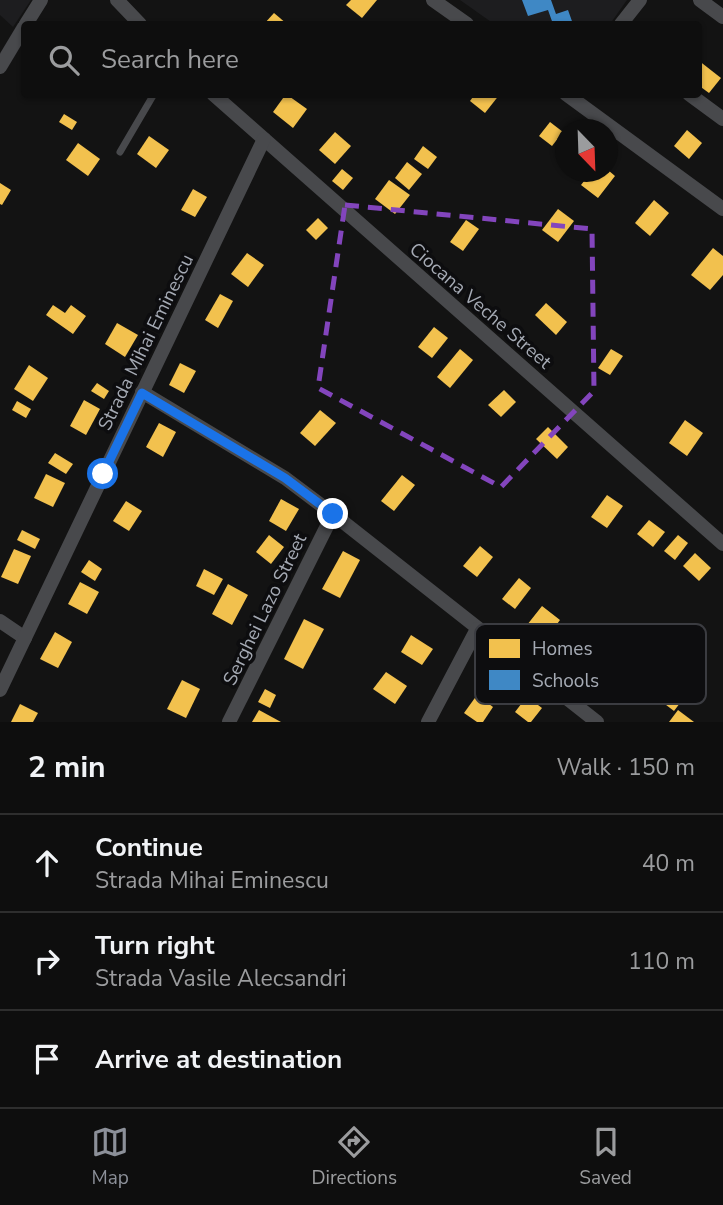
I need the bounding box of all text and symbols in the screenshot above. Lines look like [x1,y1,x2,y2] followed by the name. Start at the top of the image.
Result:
[21,21,702,98] search box
[45,41,83,79] icon: search
[101,42,239,77] text: Search here
[555,119,618,182] north arrow
[404,237,557,375] street label: Ciocana Veche Street
[92,250,200,435] street label: Strada Mihai Eminescu
[87,458,118,489] route start
[317,498,348,529] route end
[217,529,313,690] street label: Serghei Lazo Street
[475,624,706,704] legend
[532,636,593,662] text: Homes
[532,668,599,694] text: Schools
[28,747,106,788] text: 2 min
[556,752,695,783] text: Walk · 150 m
[95,830,203,865] text: Continue
[28,844,66,882] icon: ahead
[642,848,695,879] text: 40 m
[95,865,329,896] text: Strada Mihai Eminescu
[95,928,214,963] text: Turn right
[28,942,66,980] icon: right
[628,946,695,977] text: 110 m
[95,963,347,994] text: Strada Vasile Alecsandri
[28,1040,66,1078] icon: arrive
[95,1042,342,1077] text: Arrive at destination
[91,1123,129,1191] tab: Map
[311,1123,397,1191] tab: Directions
[579,1123,632,1191] tab: Saved

